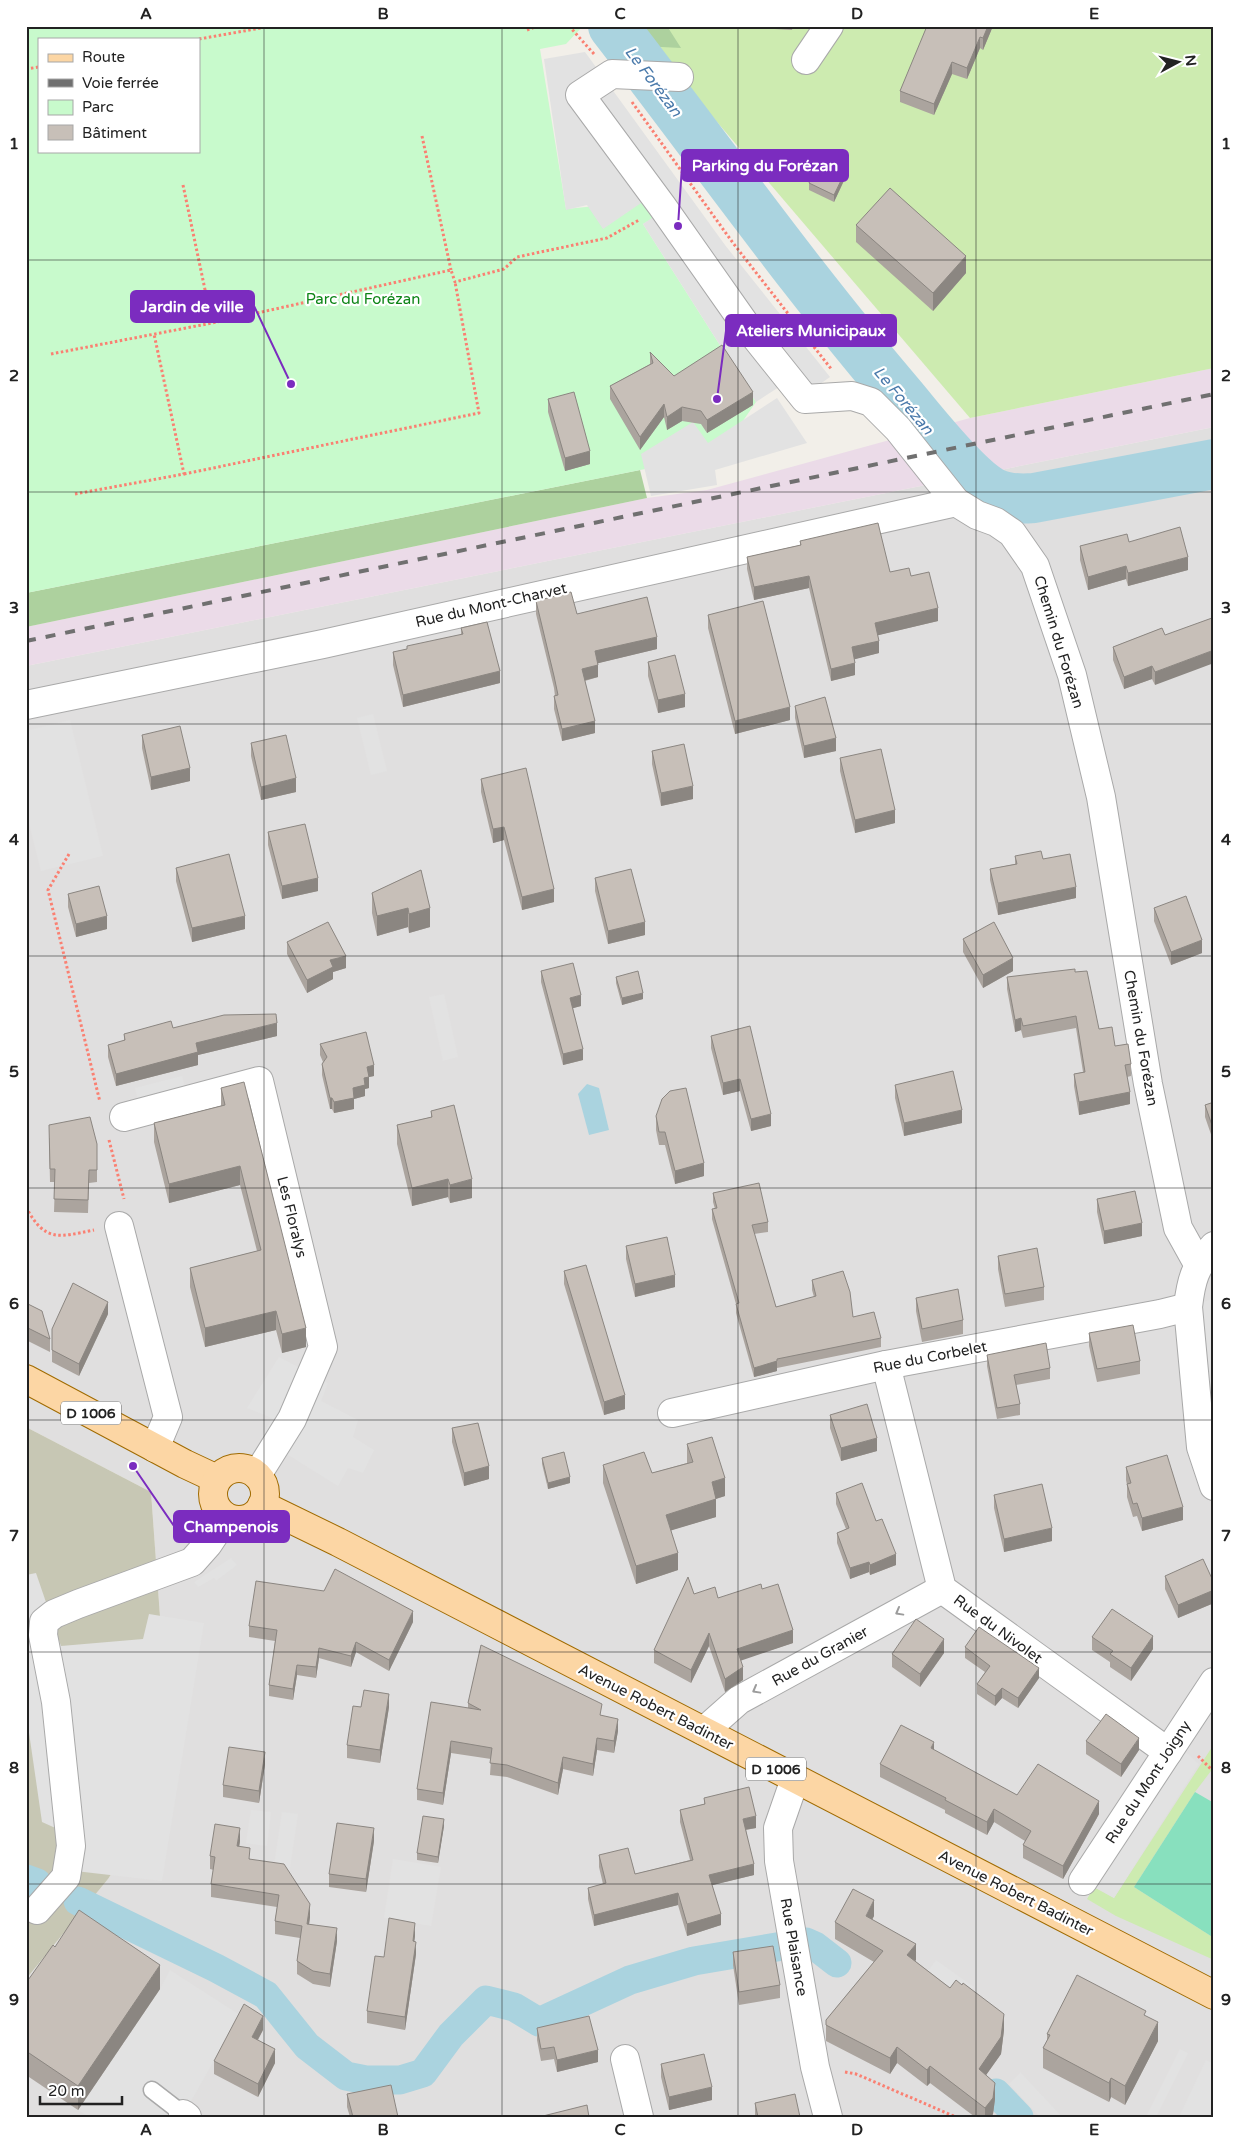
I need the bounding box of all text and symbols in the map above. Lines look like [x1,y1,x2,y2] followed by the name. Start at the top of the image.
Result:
[140,4,152,24] text: A
[377,4,389,24] text: B
[614,4,626,24] text: C
[851,4,863,24] text: D
[1089,4,1099,24] text: E
[38,38,200,152] legend
[1152,38,1202,88] north arrow
[620,42,687,122] water label: Le Forézan
[82,48,125,66] text: Route
[1181,54,1200,67] text: N
[82,74,159,92] text: Voie ferrée
[82,98,114,116] text: Parc
[82,124,147,142] text: Bâtiment
[9,134,19,154] text: 1
[1221,134,1231,154] text: 1
[682,150,848,181] callout: Parking du Forézan
[692,156,838,176] text: Parking du Forézan
[306,290,420,308] park label: Parc du Forézan
[131,291,254,322] callout: Jardin de ville
[139,297,244,317] text: Jardin de ville
[726,315,896,346] callout: Ateliers Municipaux
[736,321,886,341] text: Ateliers Municipaux
[869,362,938,440] water label: Le Forézan
[9,366,19,386] text: 2
[1221,366,1231,386] text: 2
[1030,573,1088,711] street label: Chemin du Forézan
[414,579,569,631] street label: Rue du Mont-Charvet
[9,598,19,618] text: 3
[1221,598,1231,618] text: 3
[9,830,19,850] text: 4
[1221,830,1231,850] text: 4
[1120,969,1162,1107] street label: Chemin du Forézan
[9,1062,19,1082] text: 5
[1221,1062,1231,1082] text: 5
[273,1174,311,1260] street label: Les Floralys
[9,1294,19,1314] text: 6
[1221,1294,1231,1314] text: 6
[872,1337,989,1377] street label: Rue du Corbelet
[61,1402,121,1425] road number: D 1006
[174,1511,289,1542] callout: Champenois
[184,1517,279,1537] text: Champenois
[9,1526,19,1546] text: 7
[1221,1526,1231,1546] text: 7
[950,1591,1046,1667] street label: Rue du Nivolet
[895,1606,904,1616] one-way arrow
[769,1622,872,1690] street label: Rue du Granier
[575,1660,737,1754] street label: Avenue Robert Badinter
[753,1684,762,1694] one-way arrow
[1101,1717,1195,1847] street label: Rue du Mont Joigny
[9,1758,19,1778] text: 8
[746,1758,806,1780] road number: D 1006
[1221,1758,1231,1778] text: 8
[935,1846,1097,1940] street label: Avenue Robert Badinter
[777,1897,811,1997] street label: Rue Plaisance
[9,1990,19,2010] text: 9
[1221,1990,1231,2010] text: 9
[40,2073,122,2105] scale bar
[48,2082,85,2100] text: 20 m
[140,2120,152,2140] text: A
[377,2120,389,2140] text: B
[614,2120,626,2140] text: C
[851,2120,863,2140] text: D
[1089,2120,1099,2140] text: E

